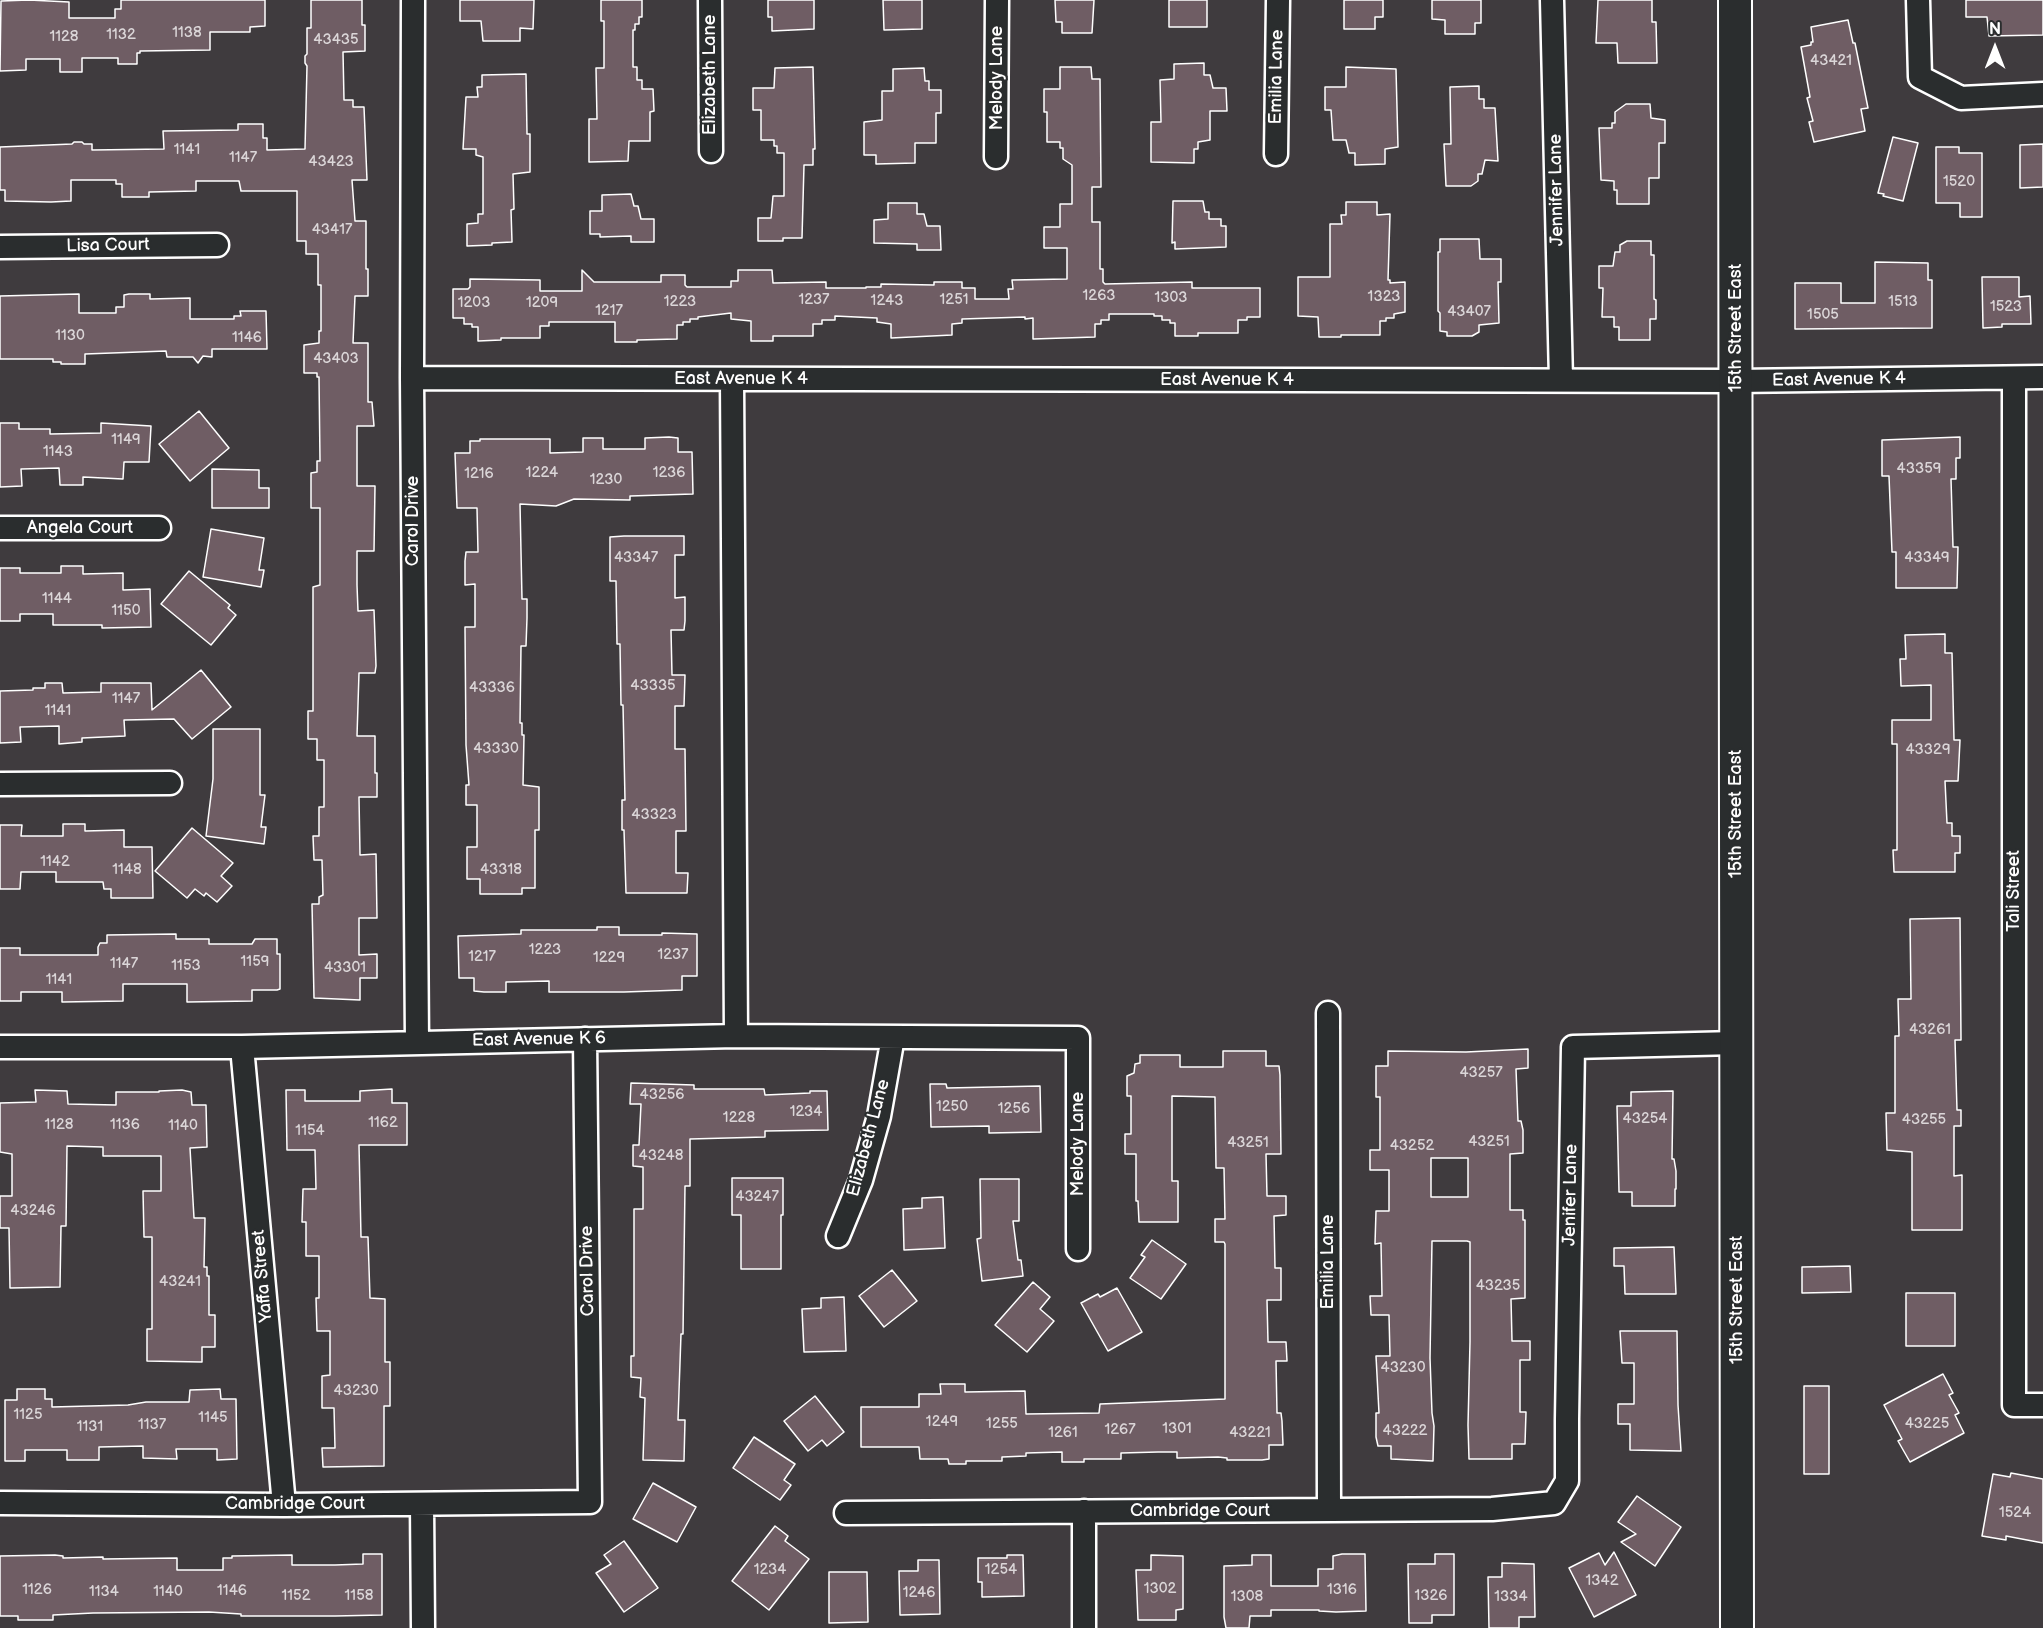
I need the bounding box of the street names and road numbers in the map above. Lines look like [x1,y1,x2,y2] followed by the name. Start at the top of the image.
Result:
[699,15,721,135] street label: Elizabeth Lane
[986,26,1008,130] street label: Melody Lane
[1265,29,1289,125] street label: Emilia Lane
[1545,134,1569,246] street label: Jennifer Lane
[66,234,150,258] street label: Lisa Court
[1725,264,1747,392] street label: 15th Street East
[674,368,808,390] street label: East Avenue K 4
[1772,368,1906,392] street label: East Avenue K 4
[1160,369,1294,391] street label: East Avenue K 4
[402,476,424,566] street label: Carol Drive
[27,517,133,539] street label: Angela Court
[1725,750,1747,878] street label: 15th Street East
[2003,850,2025,932] street label: Tali Street
[472,1028,606,1052] street label: East Avenue K 6
[843,1077,895,1199] street label: Elizabeth Lane
[1067,1092,1089,1196] street label: Melody Lane
[1559,1144,1583,1246] street label: Jenifer Lane
[1317,1214,1339,1310] street label: Emilia Lane
[576,1226,600,1316] street label: Carol Drive
[248,1229,278,1323] street label: Yaffa Street
[1726,1236,1748,1364] street label: 15th Street East
[225,1493,365,1515] street label: Cambridge Court
[1130,1500,1270,1522] street label: Cambridge Court

